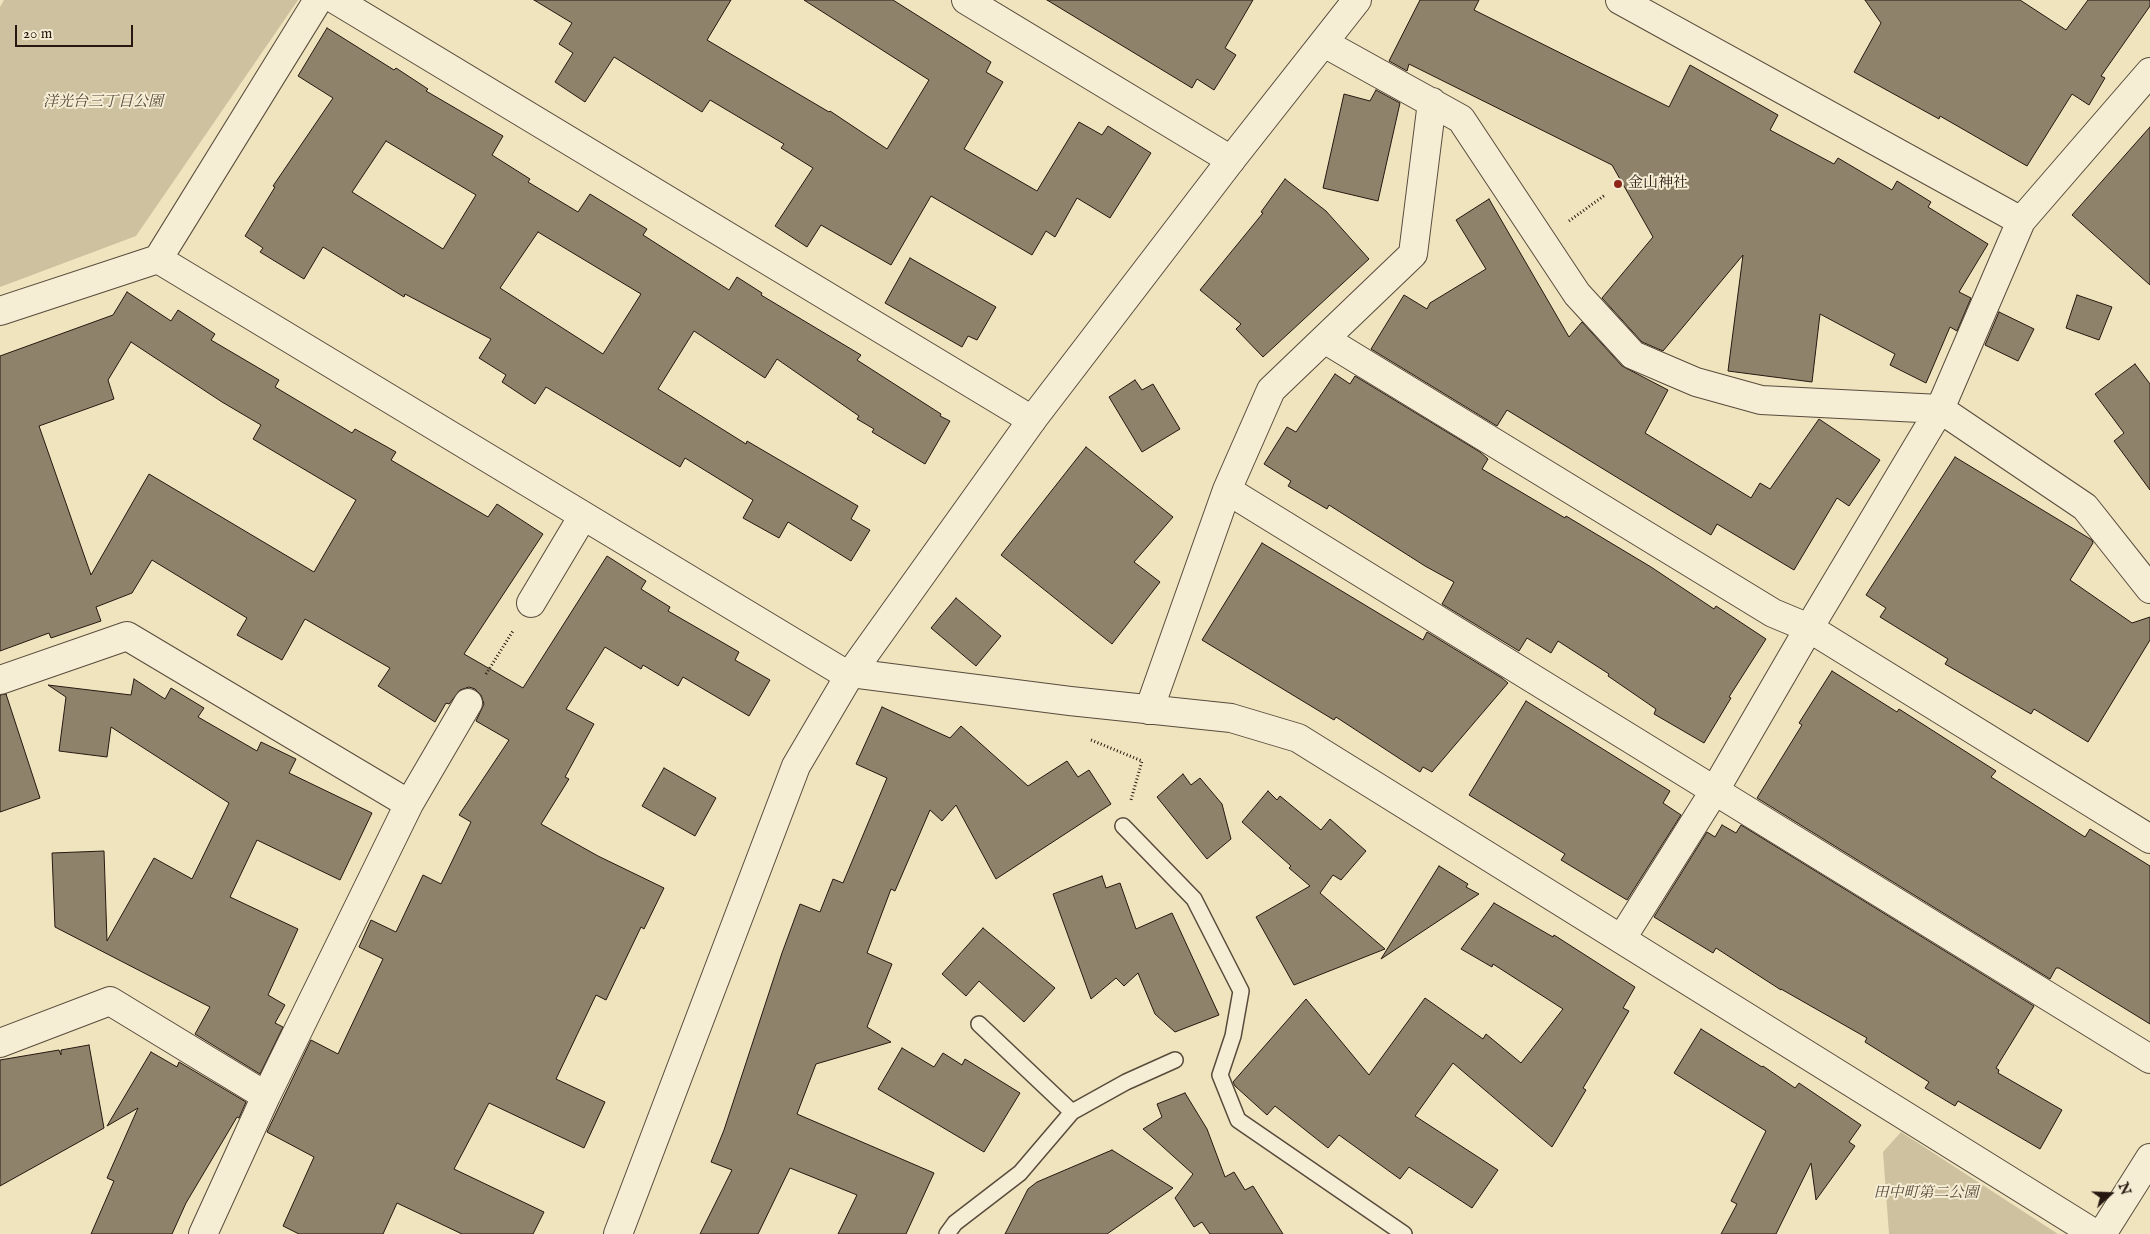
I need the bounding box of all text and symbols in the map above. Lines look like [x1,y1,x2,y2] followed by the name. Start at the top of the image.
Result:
[18,15,135,47] scale bar
[23,24,52,43] text: 20 m
[43,94,163,112] park label: 洋光台三丁目公園
[1628,175,1688,193] place label: 金山神社
[1612,178,1624,190] marker: 金山神社
[2085,1169,2135,1219] north arrow
[2114,1180,2135,1198] text: N
[1874,1185,1978,1203] park label: 田中町第二公園

